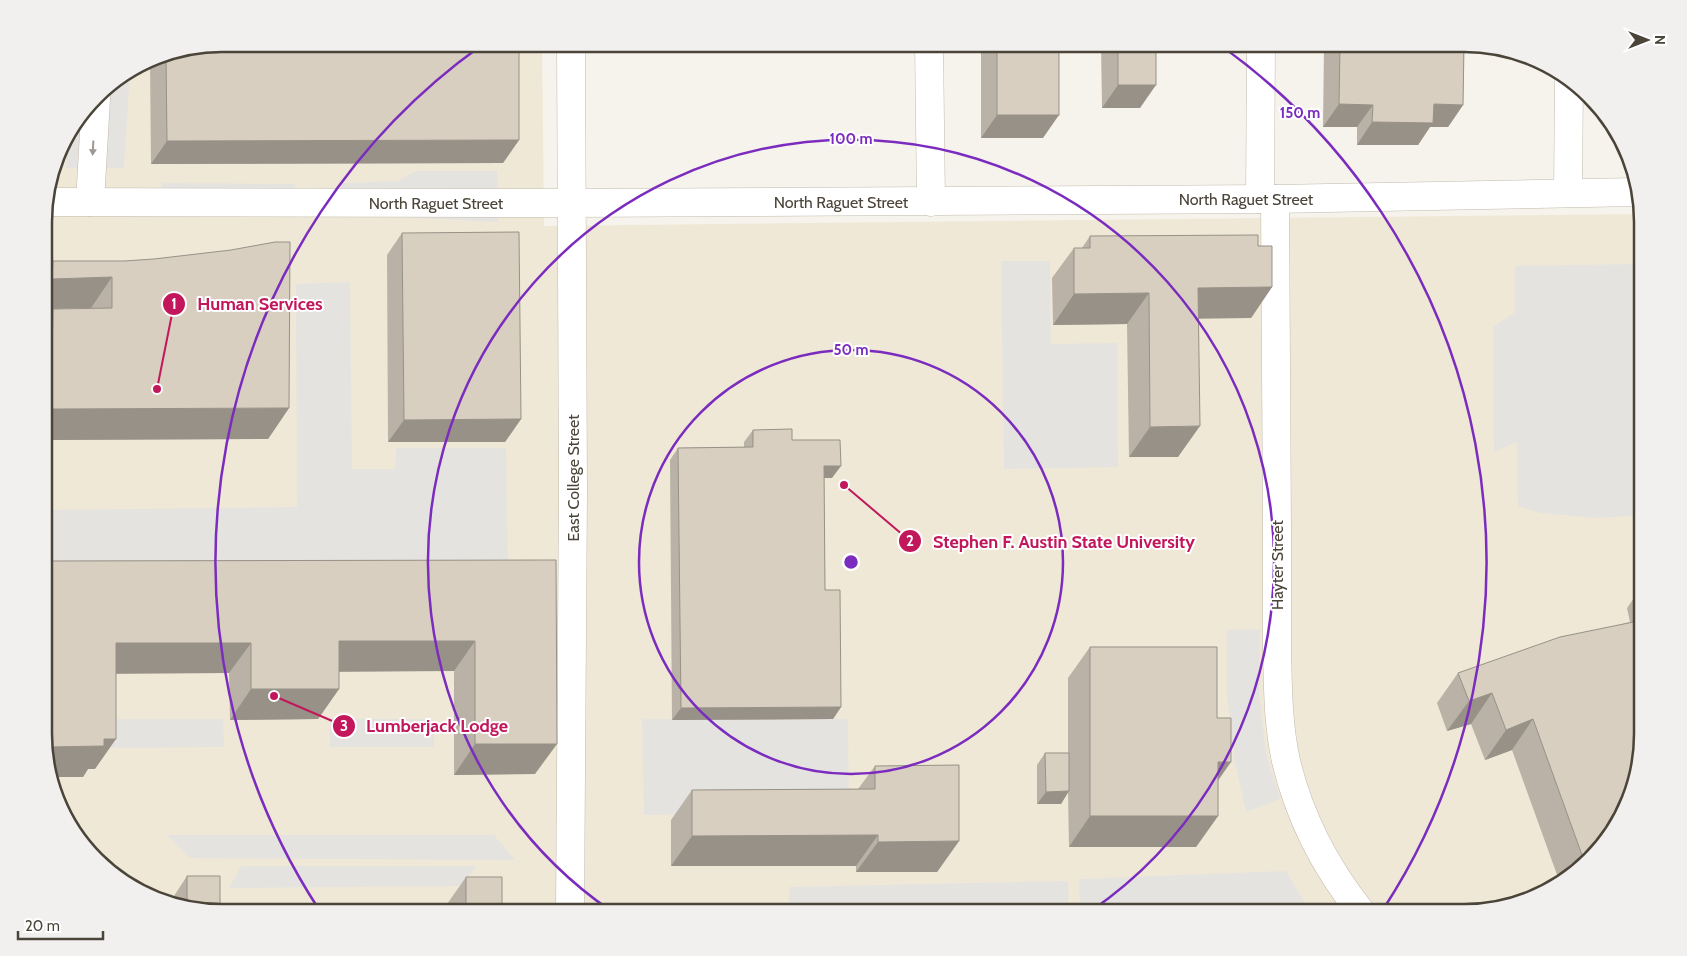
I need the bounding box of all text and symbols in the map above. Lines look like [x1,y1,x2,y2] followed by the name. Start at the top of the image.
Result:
[1622,15,1672,65] north arrow
[1651,35,1669,45] text: N
[1280,104,1320,122] text: 150 m
[829,130,873,148] text: 100 m
[89,140,97,156] one-way arrow
[1179,190,1314,209] street label: North Raguet Street
[774,193,909,212] street label: North Raguet Street
[369,194,504,213] street label: North Raguet Street
[162,287,332,320] callout: Human Services
[197,293,323,315] text: Human Services
[171,295,177,313] text: 1
[833,341,869,359] text: 50 m
[564,414,583,542] street label: East College Street
[1268,519,1287,610] street label: Hayter Street
[898,525,1205,558] callout: Stephen F. Austin State University
[933,531,1195,553] text: Stephen F. Austin State University
[906,532,914,550] text: 2
[842,553,860,571] centre of rings
[331,709,518,742] callout: Lumberjack Lodge
[366,715,508,737] text: Lumberjack Lodge
[340,717,348,735] text: 3
[18,908,102,940] scale bar
[25,917,60,935] text: 20 m

